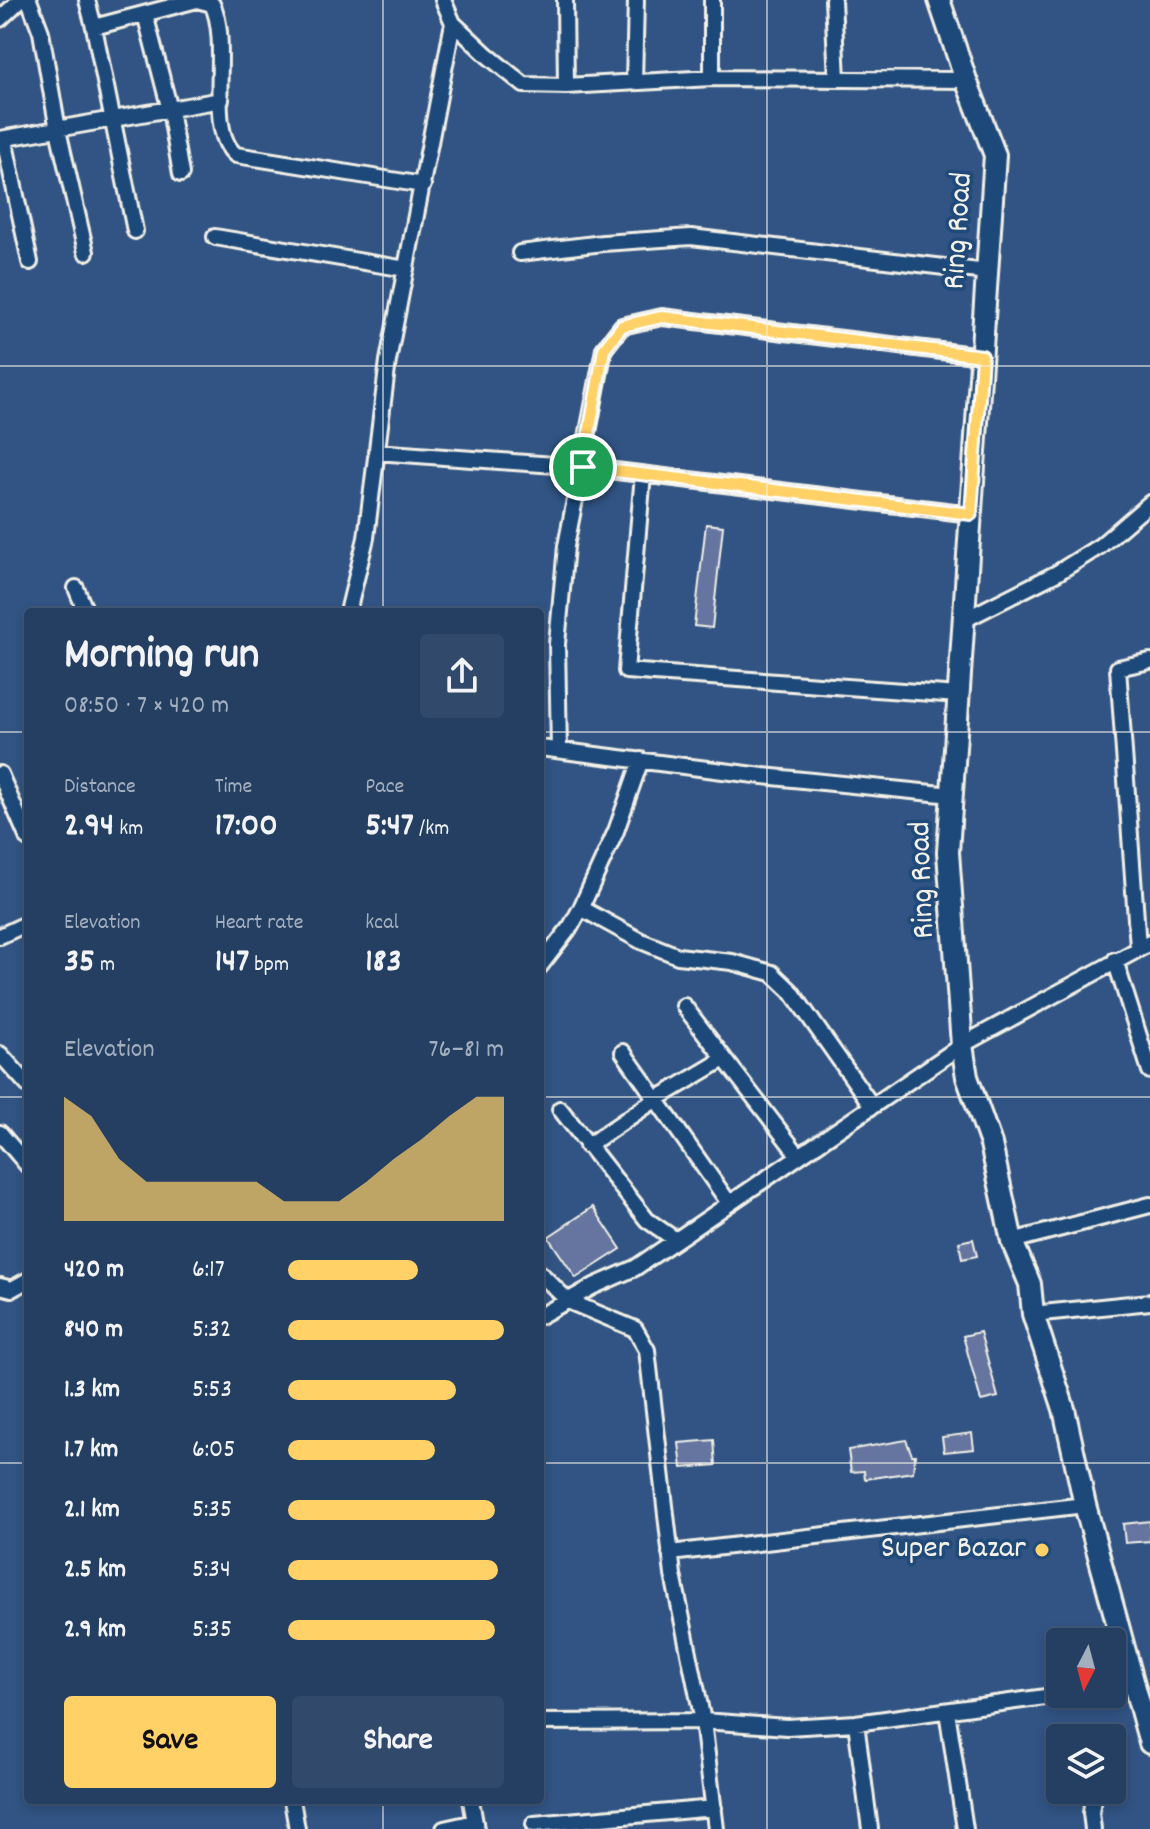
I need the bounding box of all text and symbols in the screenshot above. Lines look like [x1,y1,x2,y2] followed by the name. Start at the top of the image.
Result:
[933,171,987,291] street label: Ring Road
[549,433,617,501] pin
[561,445,605,489] icon: arrive
[64,626,259,689] text: Morning run
[420,634,504,718] button: share
[64,688,229,725] text: 08:50 · 7 × 420 m
[64,772,136,803] text: Distance
[215,772,252,803] text: Time
[365,772,404,803] text: Pace
[64,803,114,852] text: 2.94
[215,803,278,852] text: 17:00
[365,803,414,852] text: 5:47
[114,814,143,845] text: km
[414,814,449,845] text: /km
[899,821,949,939] street label: Ring Road
[64,908,141,939] text: Elevation
[215,908,304,939] text: Heart rate
[365,908,399,939] text: kcal
[64,939,95,988] text: 35
[215,939,249,988] text: 147
[365,939,402,988] text: 183
[95,950,115,981] text: m
[249,950,289,981] text: bpm
[64,1032,154,1069] text: Elevation
[428,1032,504,1069] text: 76–81 m
[64,1252,124,1289] text: 420 m
[192,1252,225,1289] text: 6:17
[64,1312,123,1349] text: 840 m
[192,1312,231,1349] text: 5:32
[64,1372,120,1409] text: 1.3 km
[192,1372,232,1409] text: 5:53
[64,1432,118,1469] text: 1.7 km
[192,1432,235,1469] text: 6:05
[64,1492,120,1529] text: 2.1 km
[192,1492,232,1529] text: 5:35
[881,1527,1026,1573] place label: Super Bazar
[1033,1541,1051,1559] marker: Super Bazar
[64,1552,126,1589] text: 2.5 km
[192,1552,231,1589] text: 5:34
[64,1612,126,1649] text: 2.9 km
[192,1612,232,1649] text: 5:35
[1046,1628,1126,1708] north arrow
[1046,1628,1126,1804] map controls
[64,1696,276,1788] button: Save
[292,1696,504,1788] button: Share
[1046,1724,1126,1804] button: layers

